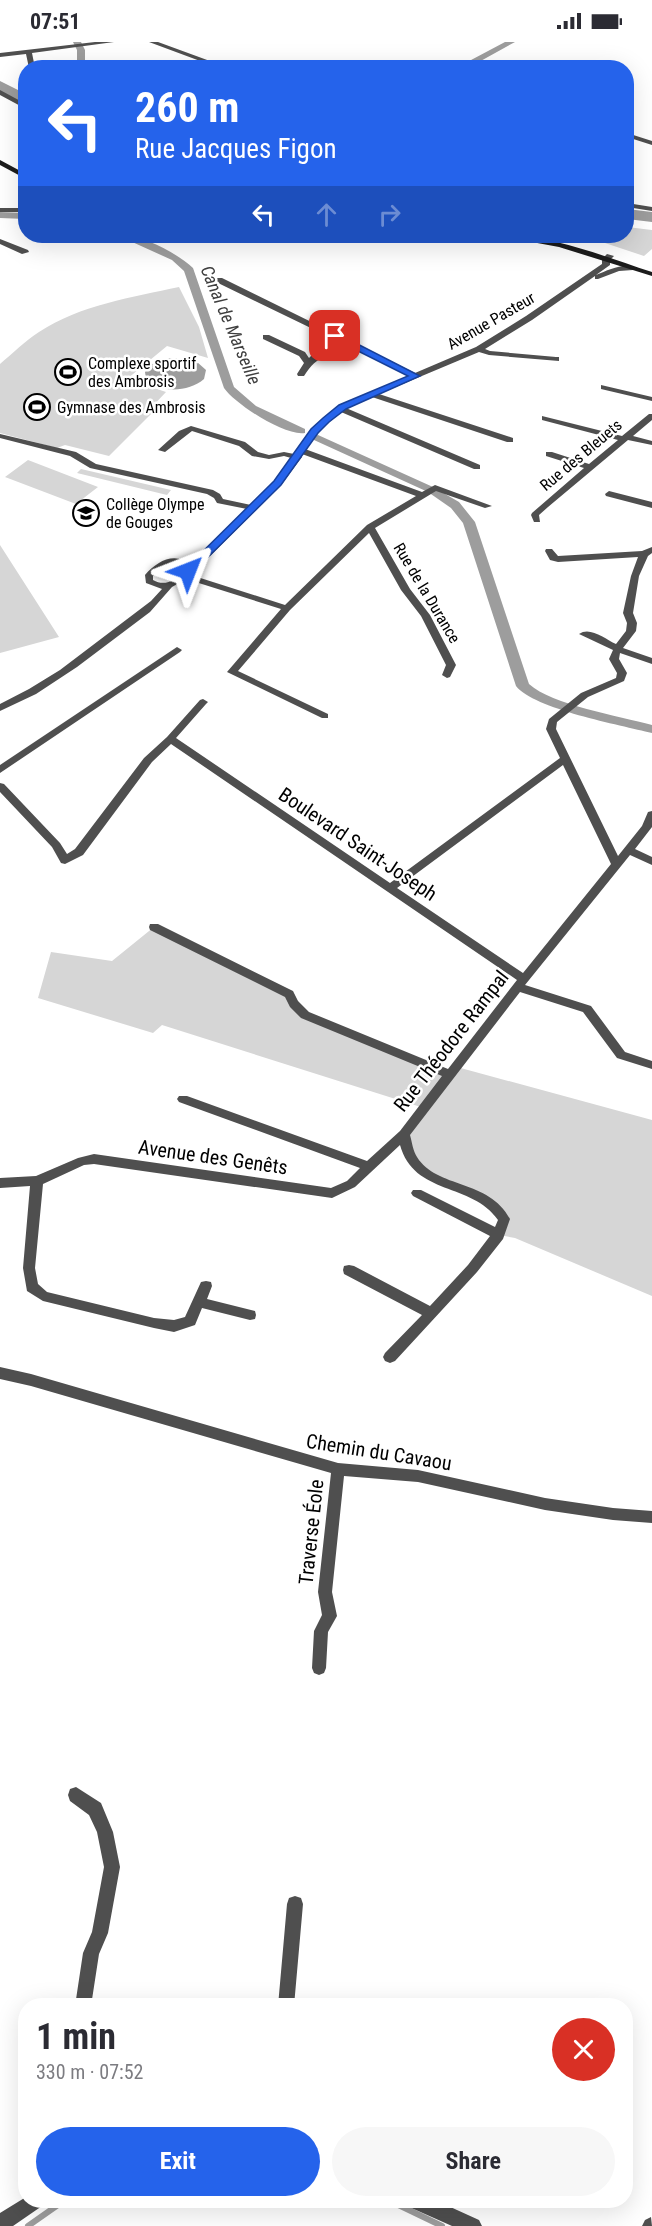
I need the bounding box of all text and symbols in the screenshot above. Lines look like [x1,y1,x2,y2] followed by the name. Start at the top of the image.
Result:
[30,9,81,34] text: 07:51
[135,83,240,132] text: 260 m
[36,84,114,162] icon: left
[135,133,337,165] text: Rue Jacques Figon
[247,198,280,231] icon: left
[310,198,343,231] icon: ahead
[373,198,406,231] icon: right
[196,262,266,388] water label: Canal de Marseille
[444,288,538,354] street label: Avenue Pasteur
[309,310,360,361] pin
[318,319,351,352] icon: arrive
[88,354,196,391] place label: Complexe sportif des Ambrosis
[53,357,83,387] sports icon: Complexe sportif des Ambrosis
[22,392,52,422] sports icon: Gymnase des Ambrosis
[57,398,206,417] place label: Gymnase des Ambrosis
[536,415,626,495] street label: Rue des Bleuets
[106,495,204,532] place label: Collège Olympe de Gouges
[71,498,101,528] school or university icon: Collège Olympe de Gouges
[156,539,220,603] position arrow
[390,540,464,646] street label: Rue de la Durance
[274,782,442,906] street label: Boulevard Saint-Joseph
[388,966,514,1116] street label: Rue Théodore Rampal
[137,1135,289,1179] street label: Avenue des Genêts
[305,1429,453,1475] street label: Chemin du Cavaou
[294,1478,328,1586] street label: Traverse Éole
[36,2016,116,2058] text: 1 min
[552,2018,615,2081] button: close
[36,2060,143,2084] text: 330 m · 07:52
[36,2127,320,2196] button: Exit
[332,2127,615,2196] button: Share

